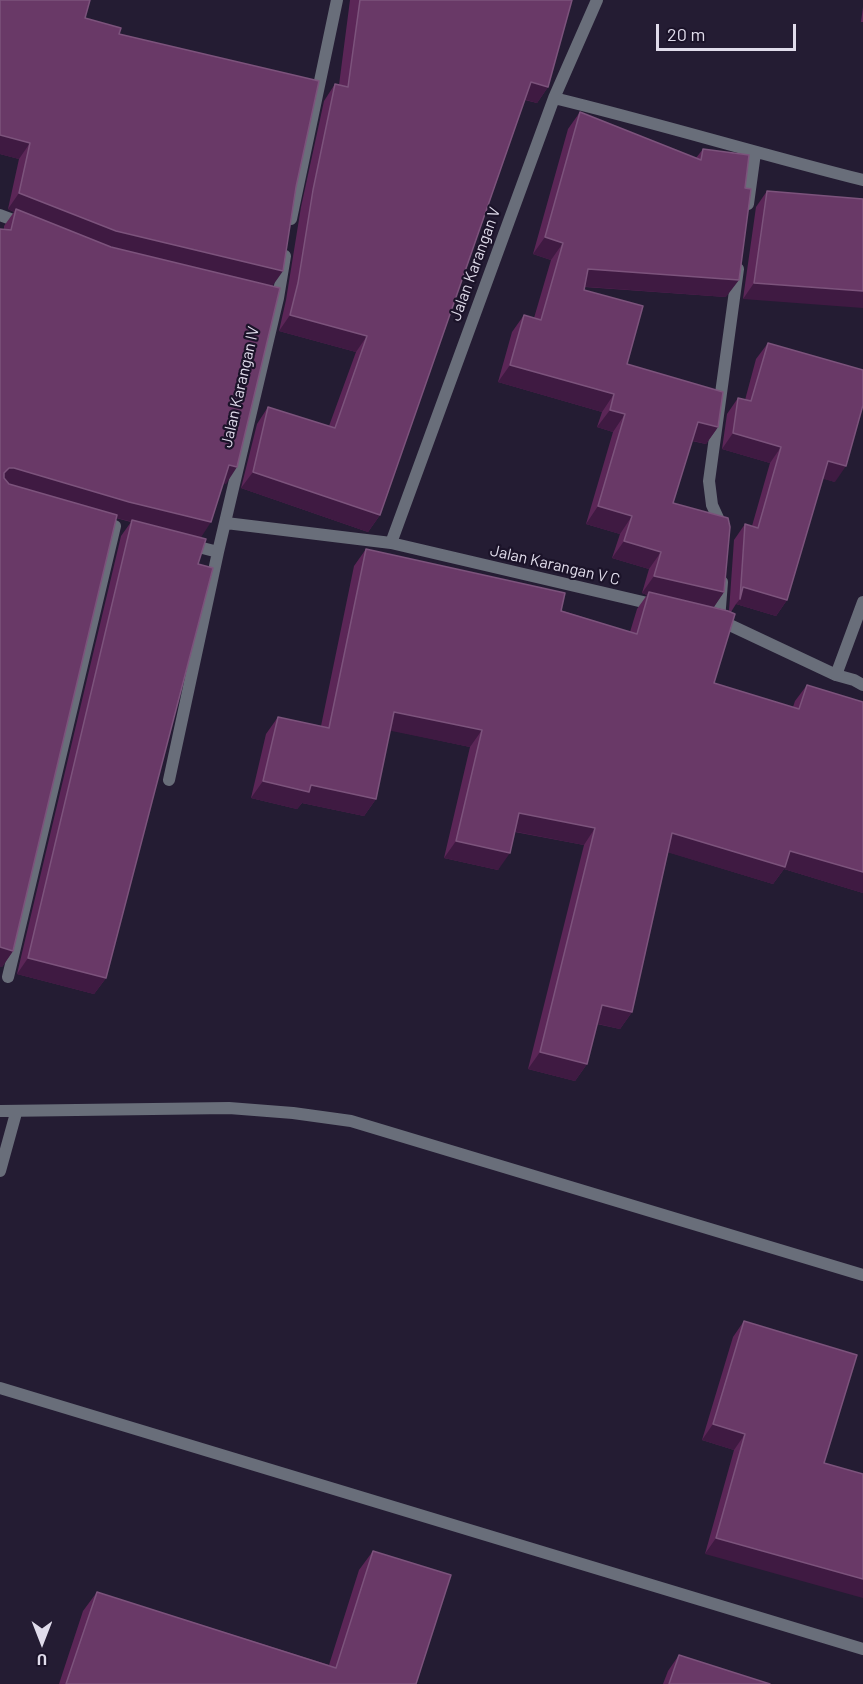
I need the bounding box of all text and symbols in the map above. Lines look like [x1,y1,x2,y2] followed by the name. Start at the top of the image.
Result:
[659,12,798,50] scale bar
[667,23,705,45] text: 20 m
[446,205,504,323] street label: Jalan Karangan V
[217,325,263,449] street label: Jalan Karangan IV
[488,541,622,589] street label: Jalan Karangan V C
[12,1612,72,1672] north arrow
[37,1651,47,1670] text: U

